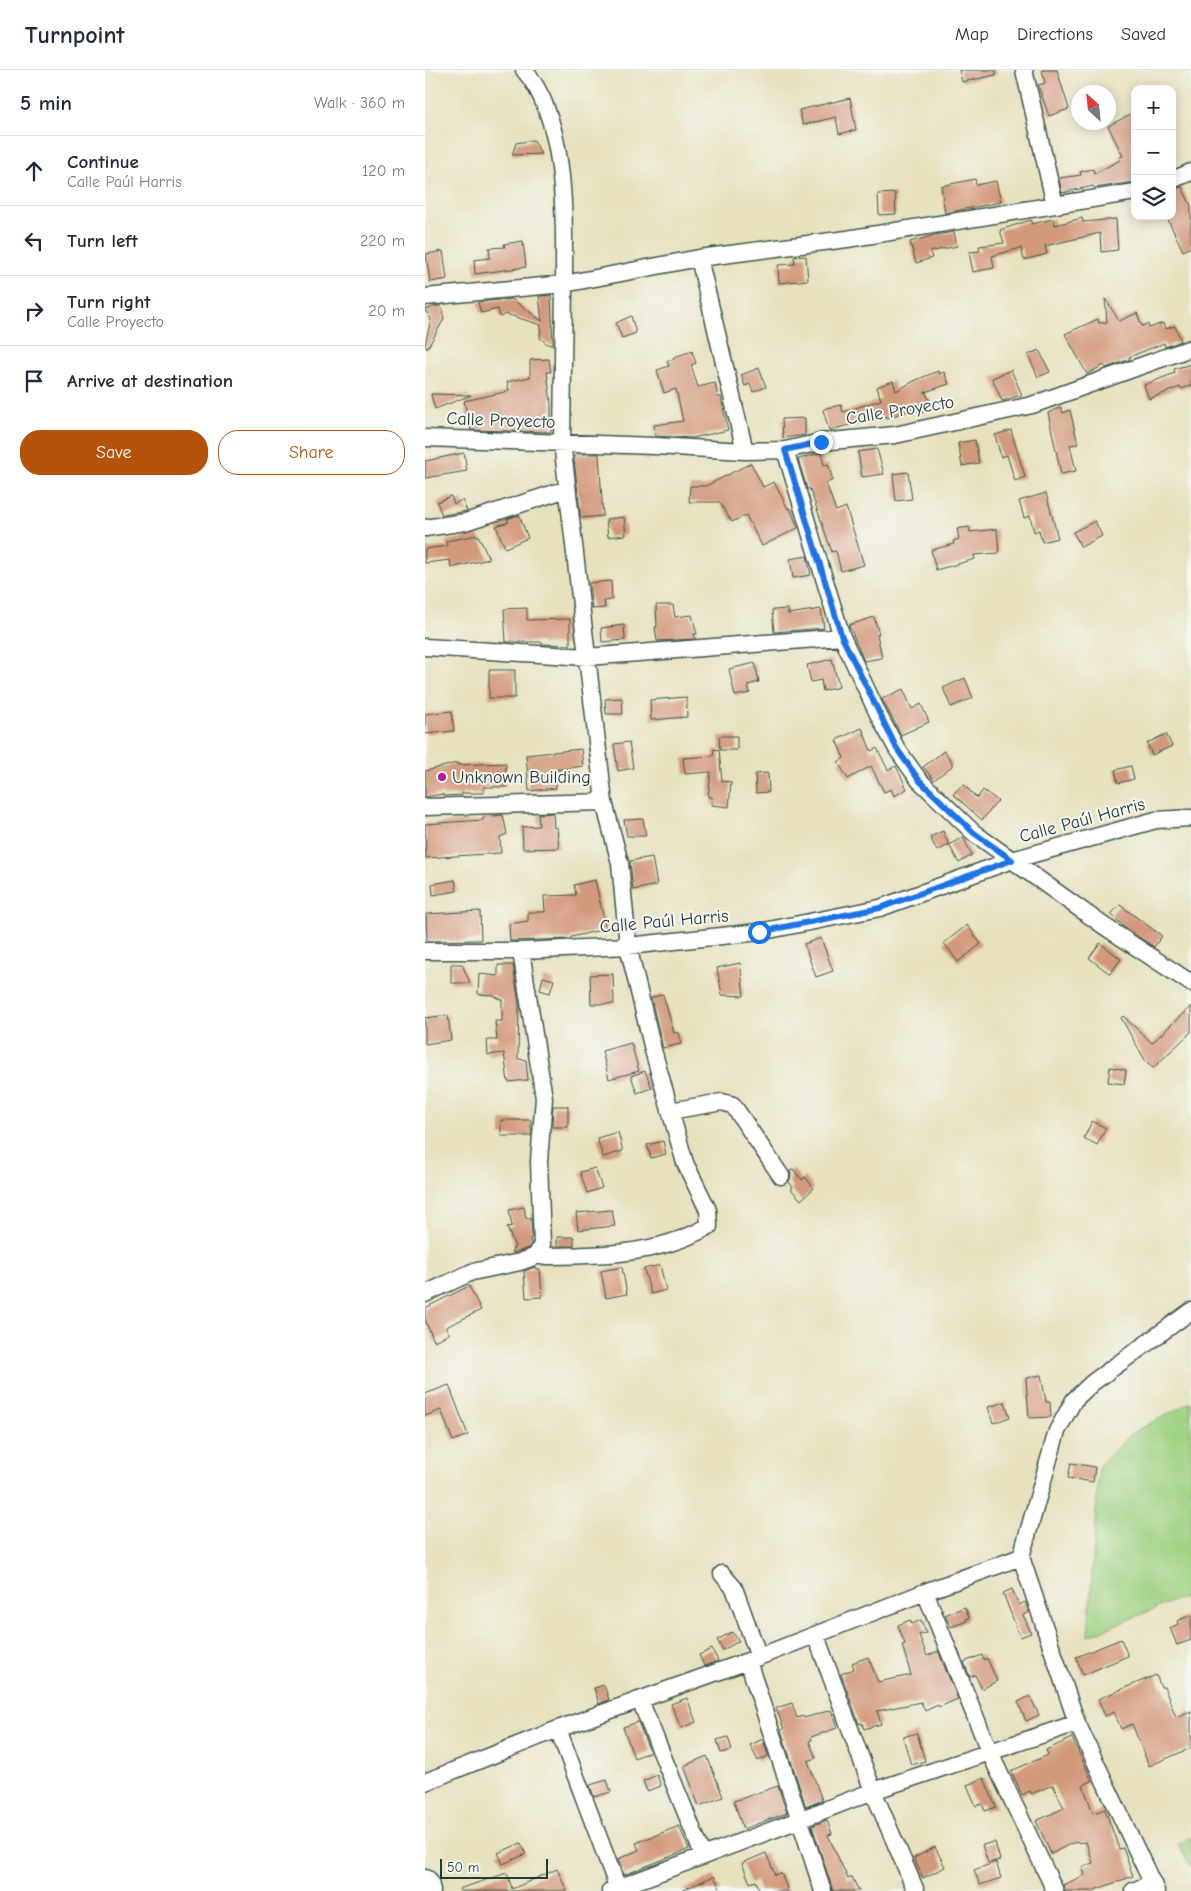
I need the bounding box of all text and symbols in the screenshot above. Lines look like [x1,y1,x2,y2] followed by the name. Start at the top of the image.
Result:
[25,21,124,49] text: Turnpoint
[955,24,989,45] text: Map
[1017,24,1093,45] text: Directions
[1121,24,1166,45] text: Saved
[1071,85,1116,130] north arrow
[1131,85,1176,220] map controls
[1131,85,1176,130] button: +
[20,91,72,115] text: 5 min
[314,94,405,112] text: Walk · 360 m
[1131,130,1176,175] button: −
[67,151,139,173] text: Continue
[20,157,48,185] icon: ahead
[362,162,405,180] text: 120 m
[67,173,182,191] text: Calle Paúl Harris
[1131,175,1176,220] button: layers
[20,227,48,255] icon: left
[67,230,138,252] text: Turn left
[360,232,405,250] text: 220 m
[67,291,151,313] text: Turn right
[20,297,48,325] icon: right
[368,302,405,320] text: 20 m
[67,313,164,331] text: Calle Proyecto
[20,367,48,395] icon: arrive
[67,370,233,392] text: Arrive at destination
[844,392,956,429] street label: Calle Proyecto
[446,408,556,433] street label: Calle Proyecto
[20,430,208,475] button: Save
[218,430,405,475] button: Share
[810,431,833,454] route end
[452,767,591,788] place label: Unknown Building
[436,771,448,783] marker: Unknown Building
[1017,794,1147,847] street label: Calle Paúl Harris
[599,905,729,938] street label: Calle Paúl Harris
[748,921,771,944] route start
[440,1856,547,1879] scale bar
[447,1859,479,1876] text: 50 m

